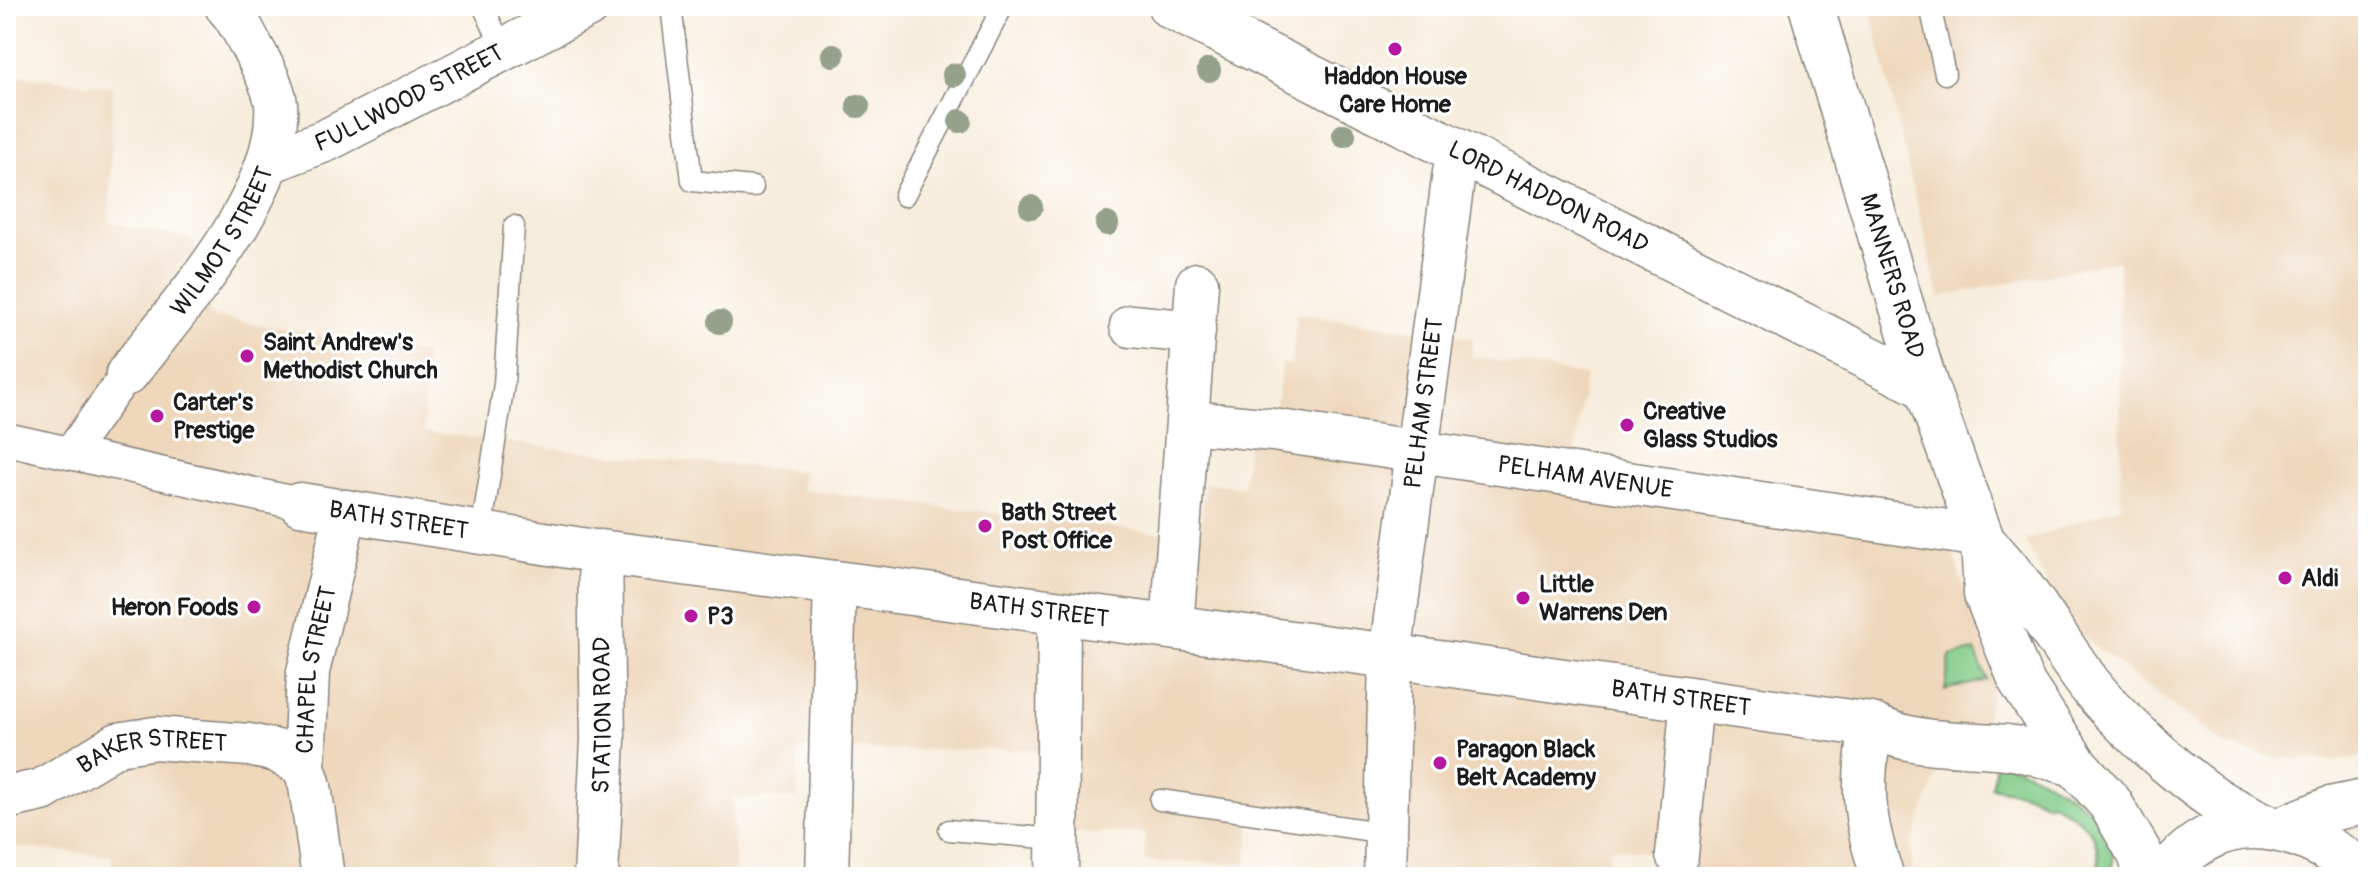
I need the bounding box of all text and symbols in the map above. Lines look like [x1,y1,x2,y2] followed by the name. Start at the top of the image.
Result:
[311,38,508,158] street label: FULLWOOD STREET
[1386,40,1404,58] marker: Haddon House Care Home
[1323,62,1468,119] place label: Haddon House Care Home
[1443,135,1653,260] street label: LORD HADDON ROAD
[165,162,280,322] street label: WILMOT STREET
[1853,190,1931,362] street label: MANNERS ROAD
[1398,316,1450,491] street label: PELHAM STREET
[263,328,438,385] place label: Saint Andrew's Methodist Church
[238,347,256,365] marker: Saint Andrew's Methodist Church
[173,388,255,445] place label: Carter's Prestige
[1643,397,1778,454] place label: Creative Glass Studios
[148,407,166,425] marker: Carter's Prestige
[1618,416,1636,434] marker: Creative Glass Studios
[1495,450,1675,505] street label: PELHAM AVENUE
[327,495,470,546] street label: BATH STREET
[1001,498,1118,555] place label: Bath Street Post Office
[976,517,994,535] marker: Bath Street Post Office
[2301,564,2338,593] place label: Aldi
[2276,569,2294,587] marker: Aldi
[1539,570,1668,627] place label: Little Warrens Den
[291,583,343,754] street label: CHAPEL STREET
[967,587,1111,634] street label: BATH STREET
[1514,589,1532,607] marker: Little Warrens Den
[111,593,238,622] place label: Heron Foods
[245,598,263,616] marker: Heron Foods
[707,602,734,631] place label: P3
[682,607,700,625] marker: P3
[586,637,618,794] street label: STATION ROAD
[1609,674,1753,723] street label: BATH STREET
[72,723,228,780] street label: BAKER STREET
[1456,735,1597,792] place label: Paragon Black Belt Academy
[1431,754,1449,772] marker: Paragon Black Belt Academy

